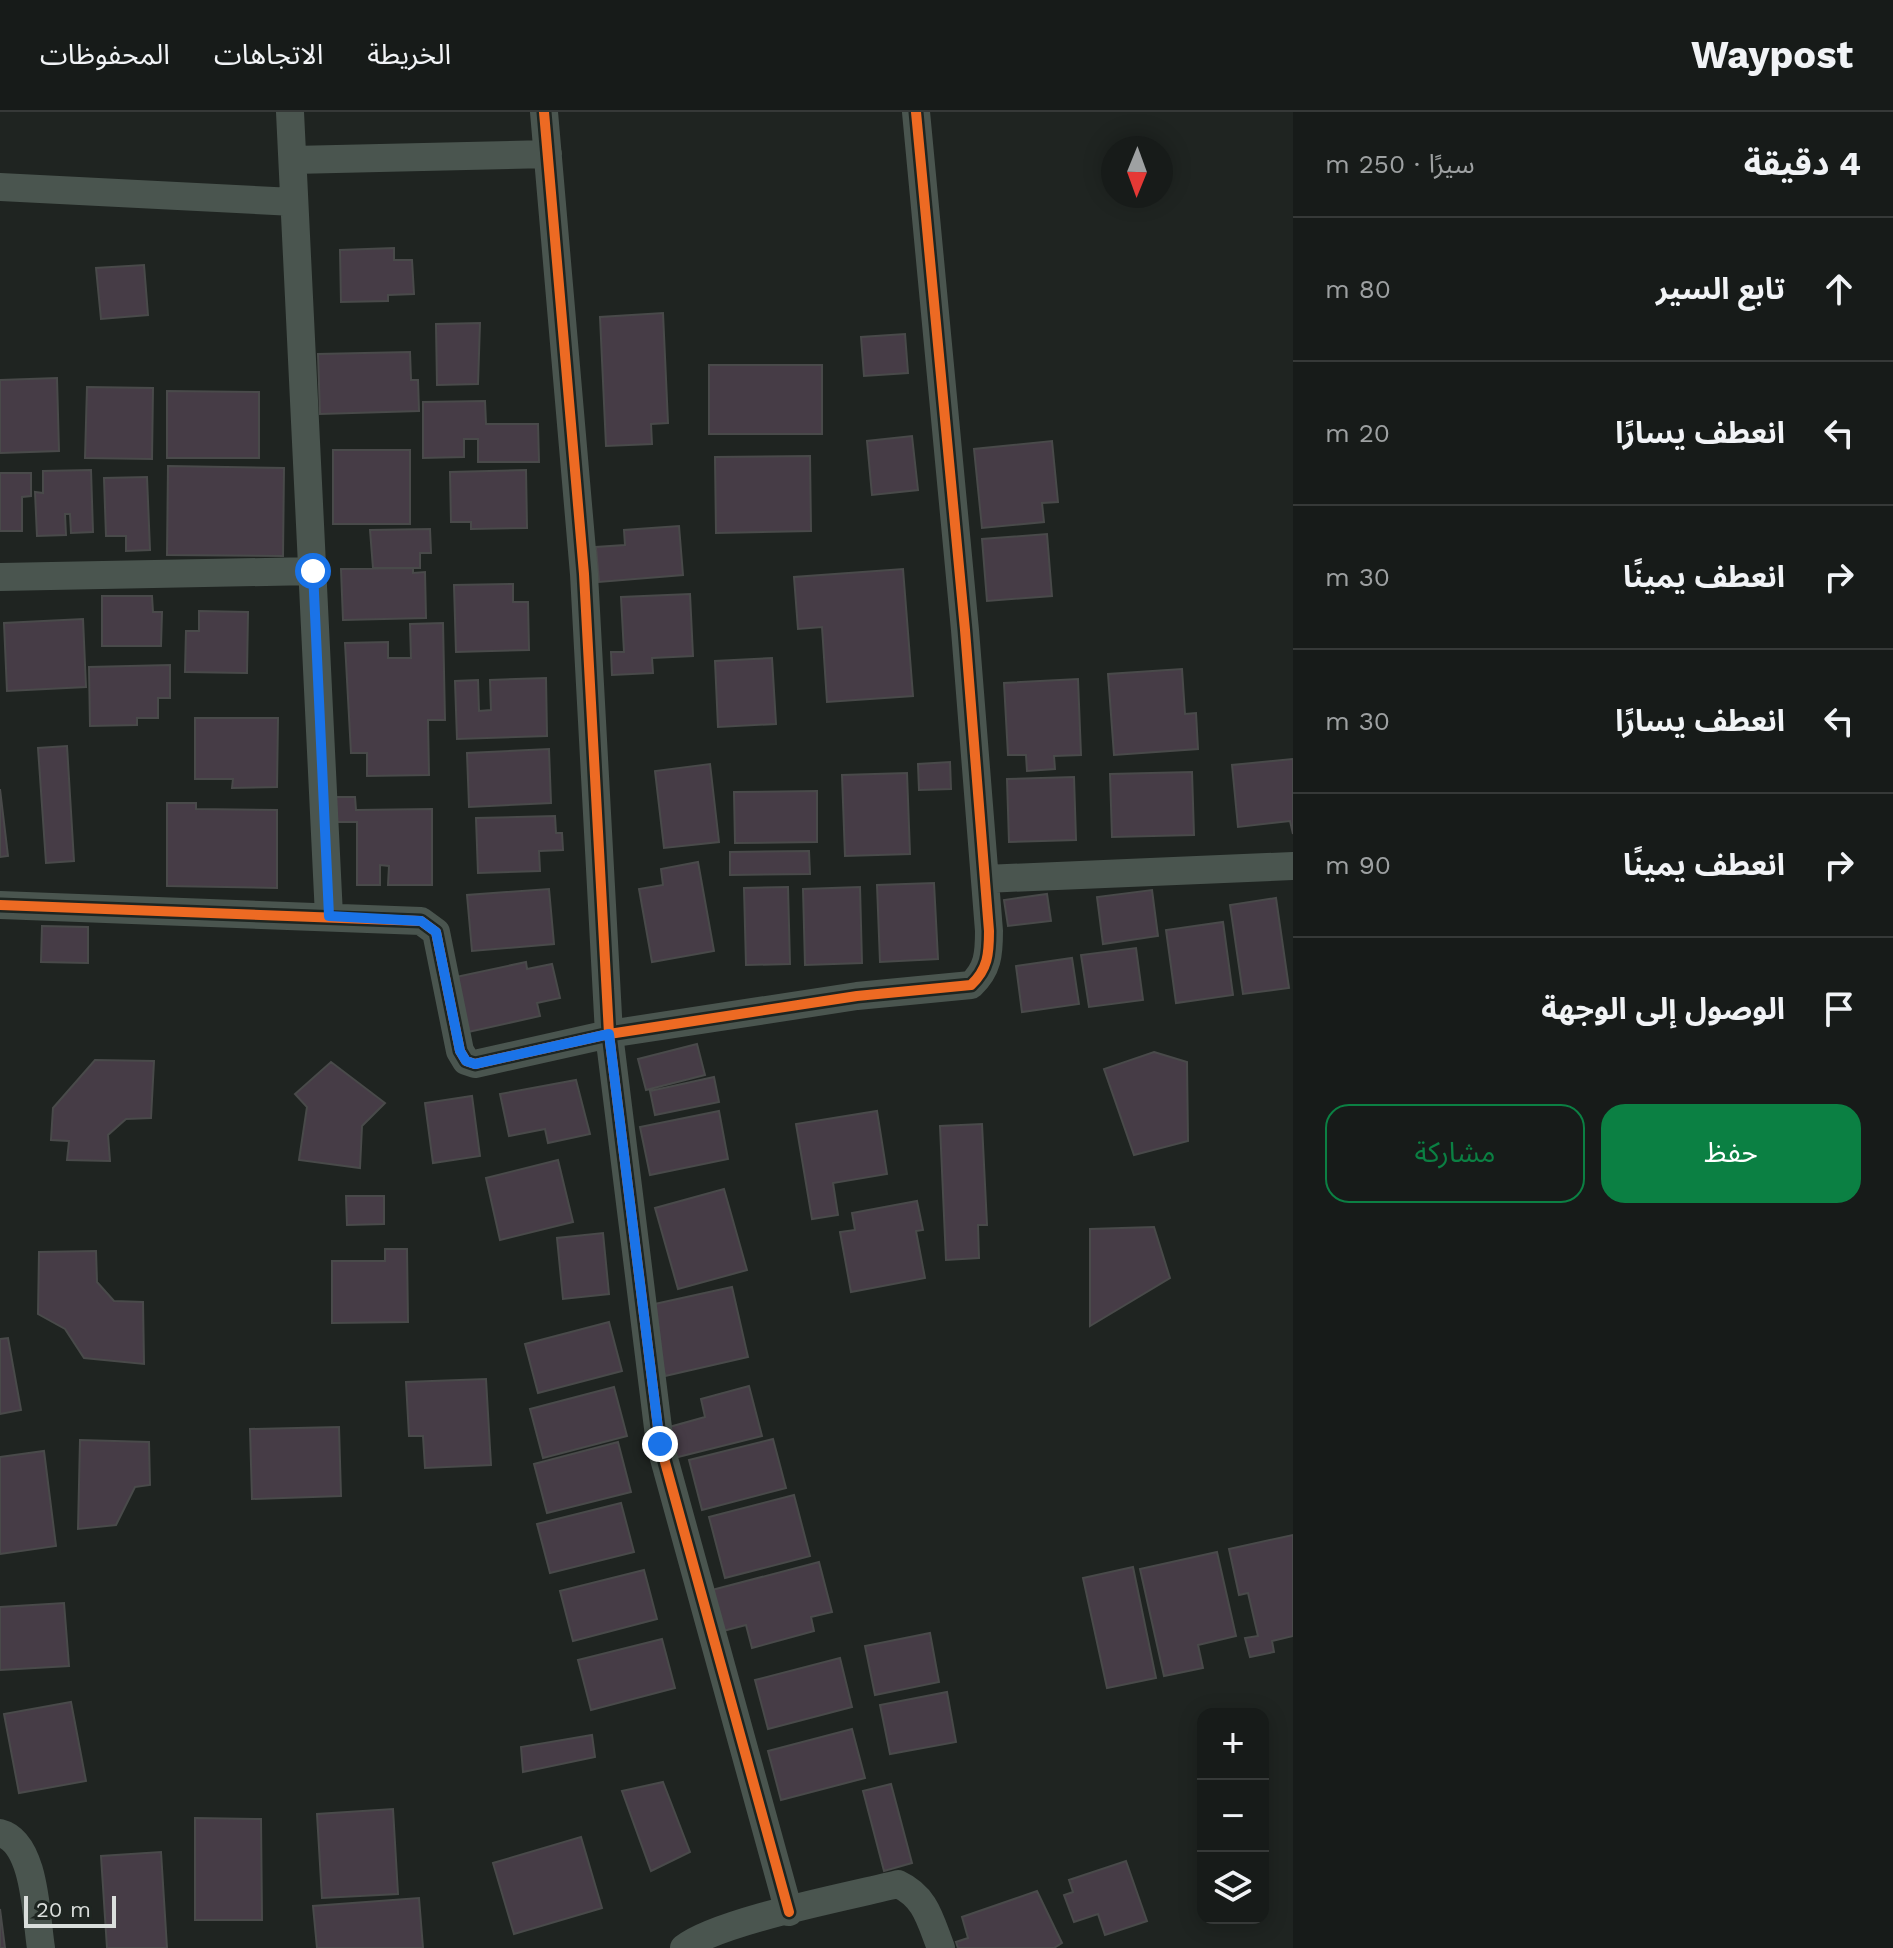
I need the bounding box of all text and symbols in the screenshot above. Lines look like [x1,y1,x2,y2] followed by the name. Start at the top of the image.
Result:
[1691,33,1853,77] text: Waypost
[40,38,170,71] text: المحفوظات
[214,38,323,71] text: الاتجاهات
[367,38,451,71] text: الخريطة
[1101,136,1173,208] north arrow
[1744,143,1861,183] text: 4 دقيقة
[1325,149,1475,179] text: سيرًا · 250 m
[1817,267,1861,311] icon: ahead
[1656,271,1785,306] text: تابع السير
[1325,274,1391,304] text: 80 m
[1817,411,1861,455] icon: left
[1615,415,1785,450] text: انعطف يسارًا
[1325,418,1390,448] text: 20 m
[295,553,331,589] route start
[1817,555,1861,599] icon: right
[1623,559,1785,594] text: انعطف يمينًا
[1325,562,1390,592] text: 30 m
[1817,699,1861,743] icon: left
[1615,703,1785,738] text: انعطف يسارًا
[1325,706,1390,736] text: 30 m
[1817,843,1861,887] icon: right
[1623,847,1785,882] text: انعطف يمينًا
[1325,850,1391,880] text: 90 m
[1817,987,1861,1031] icon: arrive
[1541,991,1785,1026] text: الوصول إلى الوجهة
[1325,1104,1585,1203] button: مشاركة
[1601,1104,1861,1203] button: حفظ
[642,1426,678,1462] route end
[1197,1708,1269,1924] map controls
[1197,1708,1269,1780] button: +
[1197,1780,1269,1852] button: −
[1197,1852,1269,1924] button: layers
[24,1892,116,1928] scale bar
[36,1897,91,1922] text: 20 m

